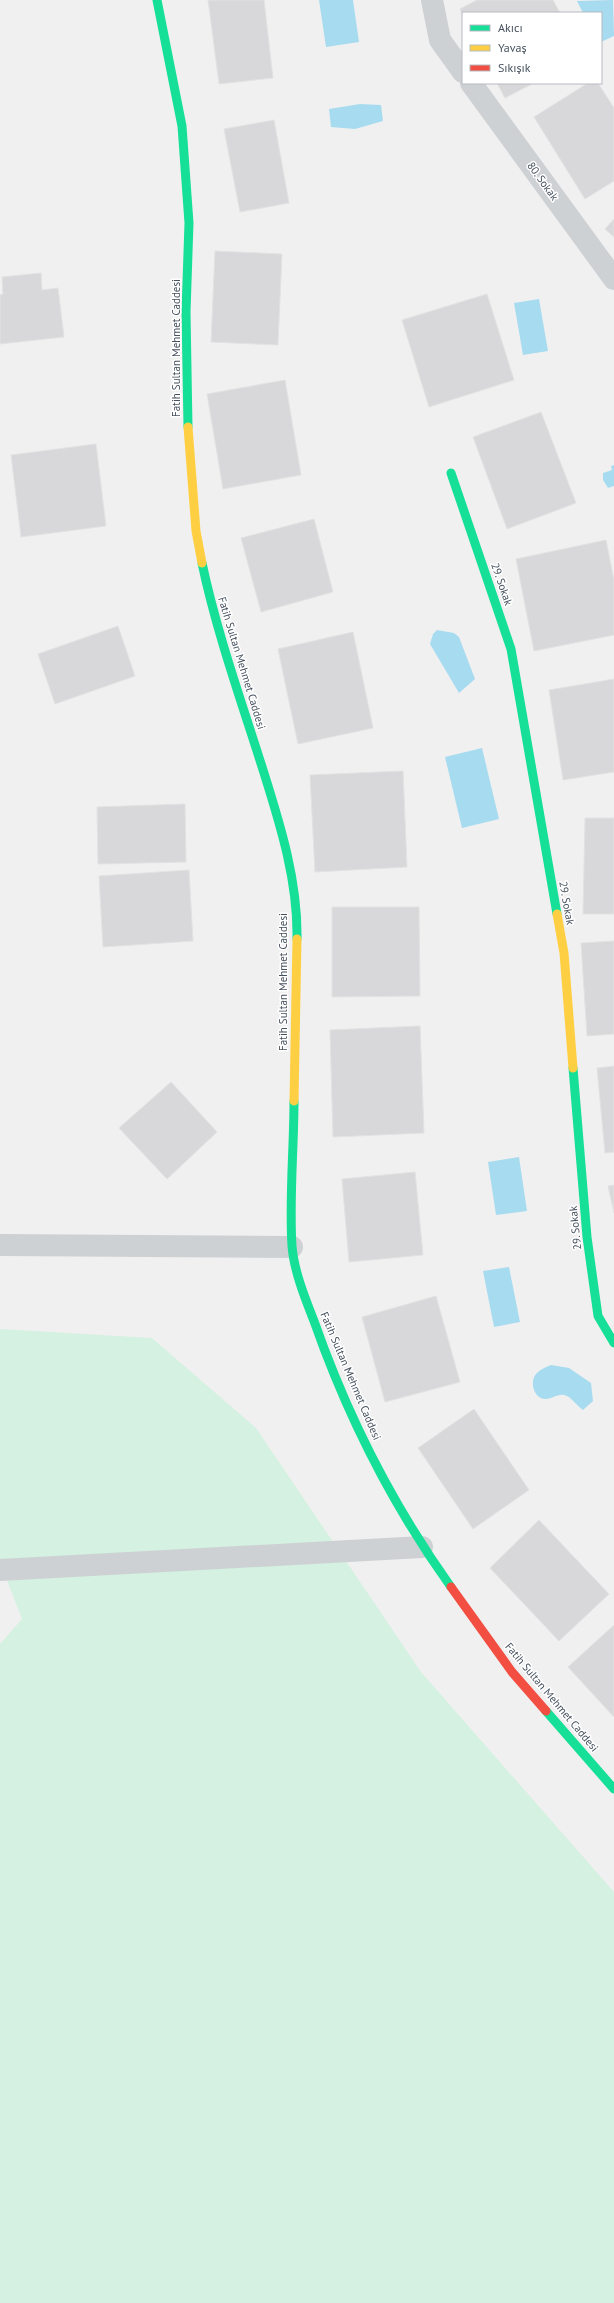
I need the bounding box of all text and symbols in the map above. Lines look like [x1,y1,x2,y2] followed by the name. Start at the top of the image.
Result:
[462,12,602,84] legend
[498,20,523,35] text: Akıcı
[498,40,527,55] text: Yavaş
[498,60,531,75] text: Sıkışık
[524,159,562,204] street label: 80. Sokak
[169,279,183,417] street label: Fatih Sultan Mehmet Caddesi
[488,561,516,608] street label: 29. Sokak
[215,595,269,731] street label: Fatih Sultan Mehmet Caddesi
[556,880,578,927] street label: 29. Sokak
[276,913,290,1051] street label: Fatih Sultan Mehmet Caddesi
[566,1205,584,1251] street label: 29. Sokak
[318,1310,384,1442] street label: Fatih Sultan Mehmet Caddesi
[502,1640,602,1754] street label: Fatih Sultan Mehmet Caddesi

